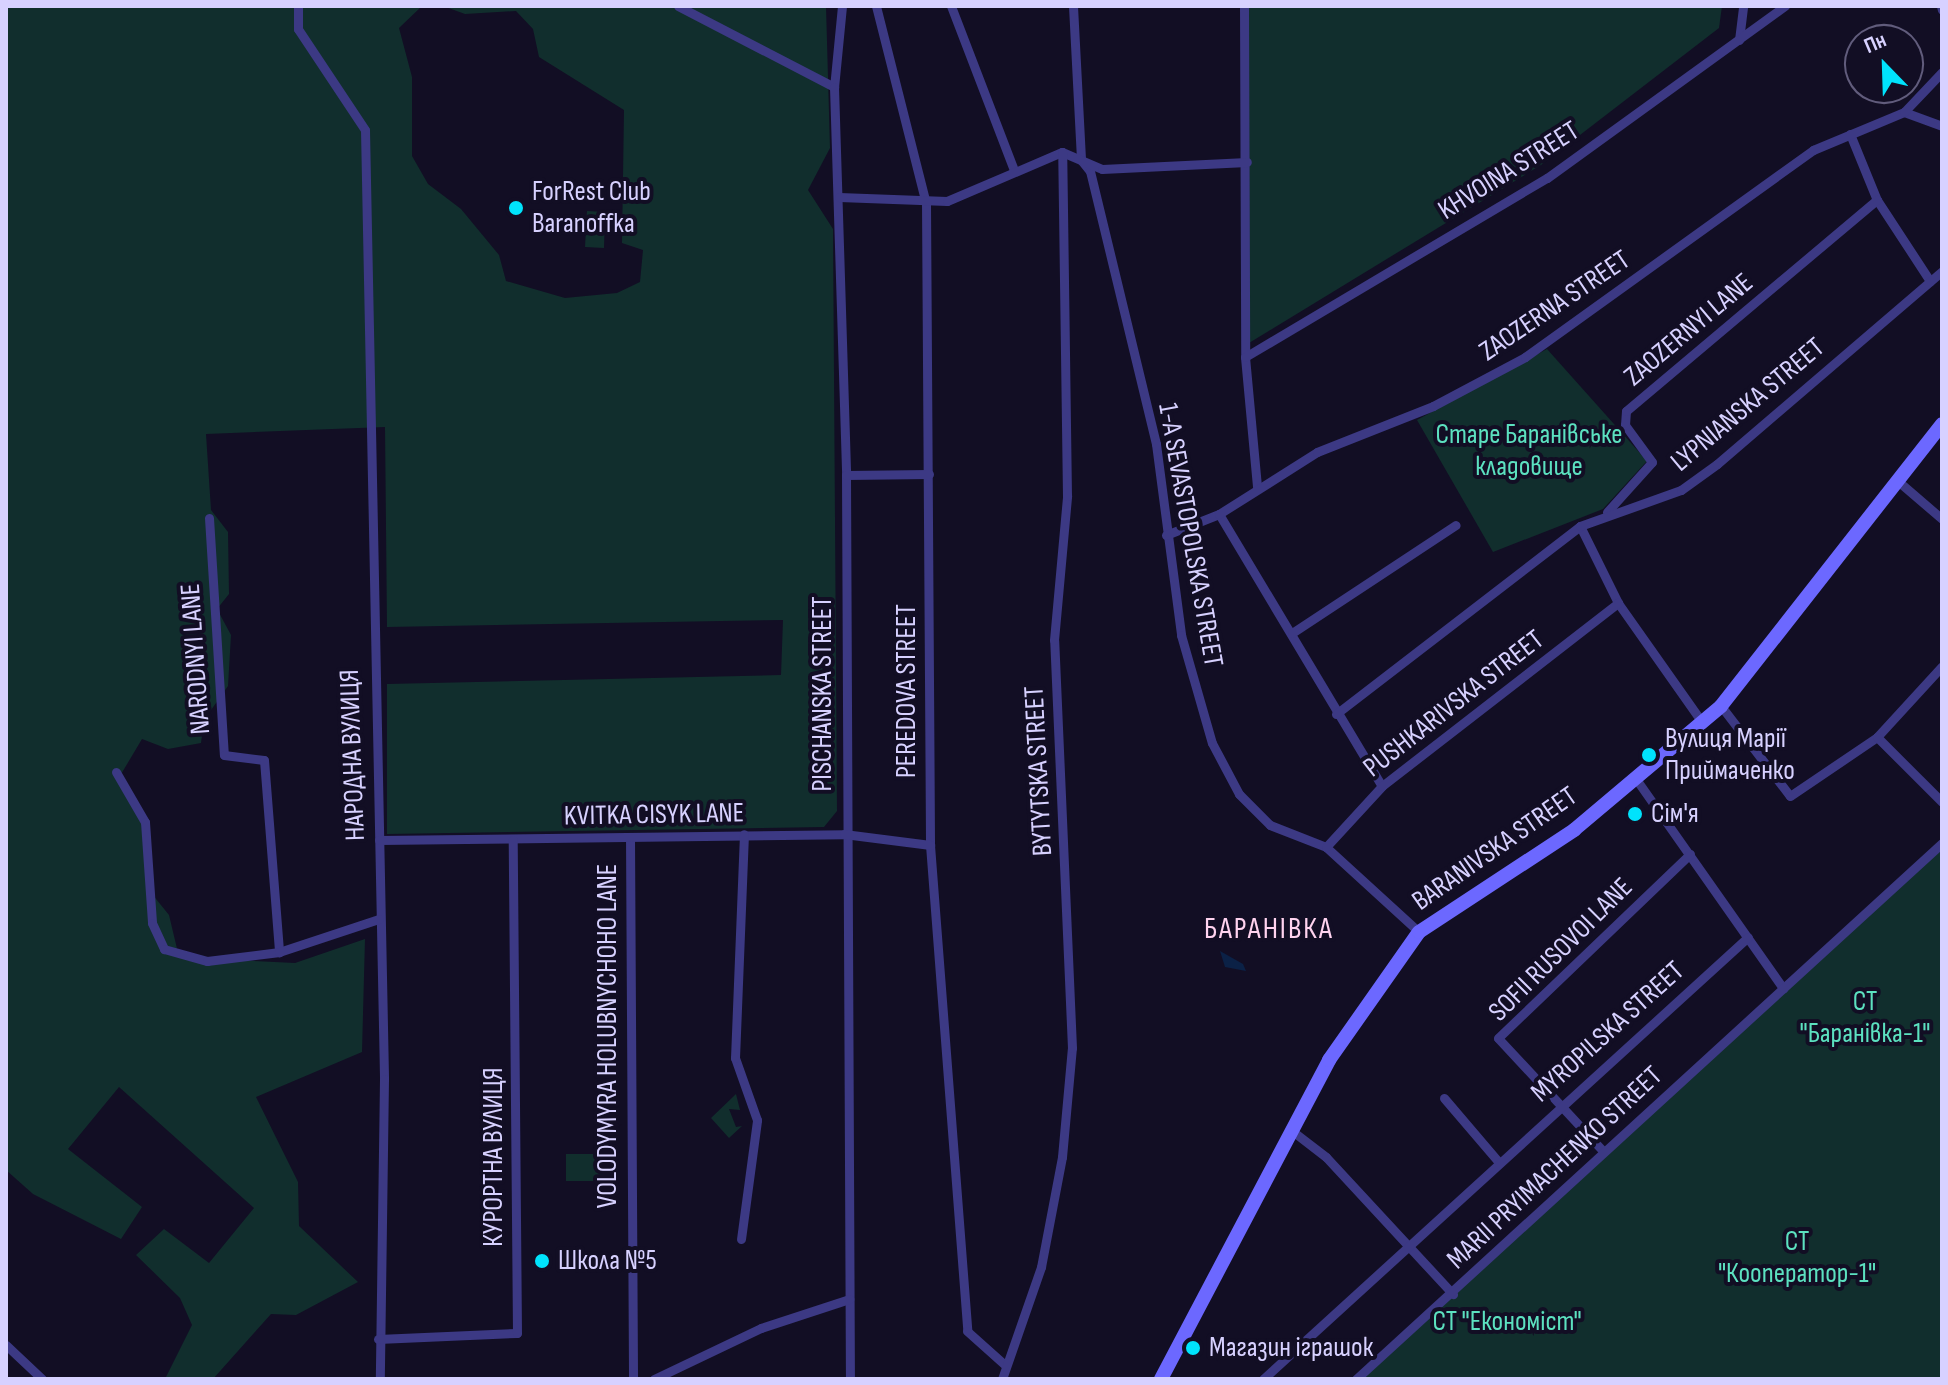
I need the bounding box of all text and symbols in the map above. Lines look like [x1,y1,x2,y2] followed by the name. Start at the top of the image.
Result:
[1844,24,1924,104] north arrow
[1860,27,1890,60] text: Пн
[1432,114,1586,228] street label: KHVOINA STREET
[532,175,651,241] place label: ForRest Club Baranoffka
[507,199,525,217] marker: ForRest Club Baranoffka
[1473,243,1637,369] street label: ZAOZERNA STREET
[1618,267,1760,393] street label: ZAOZERNYI LANE
[1664,331,1832,479] street label: LYPNIANSKA STREET
[1150,400,1230,670] street label: 1-A SEVASTOPOLSKA STREET
[1435,418,1623,484] park label: Старе Баранівське кладовище
[174,582,218,736] street label: NARODNYI LANE
[806,596,840,792] street label: PISCHANSKA STREET
[890,604,924,778] street label: PEREDOVA STREET
[1357,623,1551,785] street label: PUSHKARIVSKA STREET
[333,669,373,841] street label: НАРОДНА ВУЛИЦЯ
[1018,685,1060,857] street label: BYTYTSKA STREET
[1665,722,1795,788] place label: Вулиця Марії Приймаченко
[1640,746,1658,764] marker: Вулиця Марії Приймаченко
[1406,780,1584,918] street label: BARANIVSKA STREET
[564,797,744,833] street label: KVITKA CISYK LANE
[1651,797,1699,831] place label: Сім'я
[1626,805,1644,823] marker: Сім'я
[591,864,625,1208] street label: VOLODYMYRA HOLUBNYCHOHO LANE
[1482,871,1640,1029] street label: SOFII RUSOVOI LANE
[1204,911,1334,947] district label: БАРАНІВКА
[1525,955,1691,1109] street label: MYROPILSKA STREET
[1800,985,1930,1051] park label: СТ "Баранівка-1"
[1440,1060,1670,1276] street label: MARII PRYIMACHENKO STREET
[477,1067,511,1247] street label: КУРОРТНА ВУЛИЦЯ
[1718,1225,1876,1291] park label: СТ "Кооператор-1"
[558,1244,657,1278] place label: Школа №5
[533,1252,551,1270] marker: Школа №5
[1432,1305,1582,1339] park label: СТ "Економіст"
[1209,1331,1373,1365] place label: Магазин іграшок
[1184,1339,1202,1357] marker: Магазин іграшок

